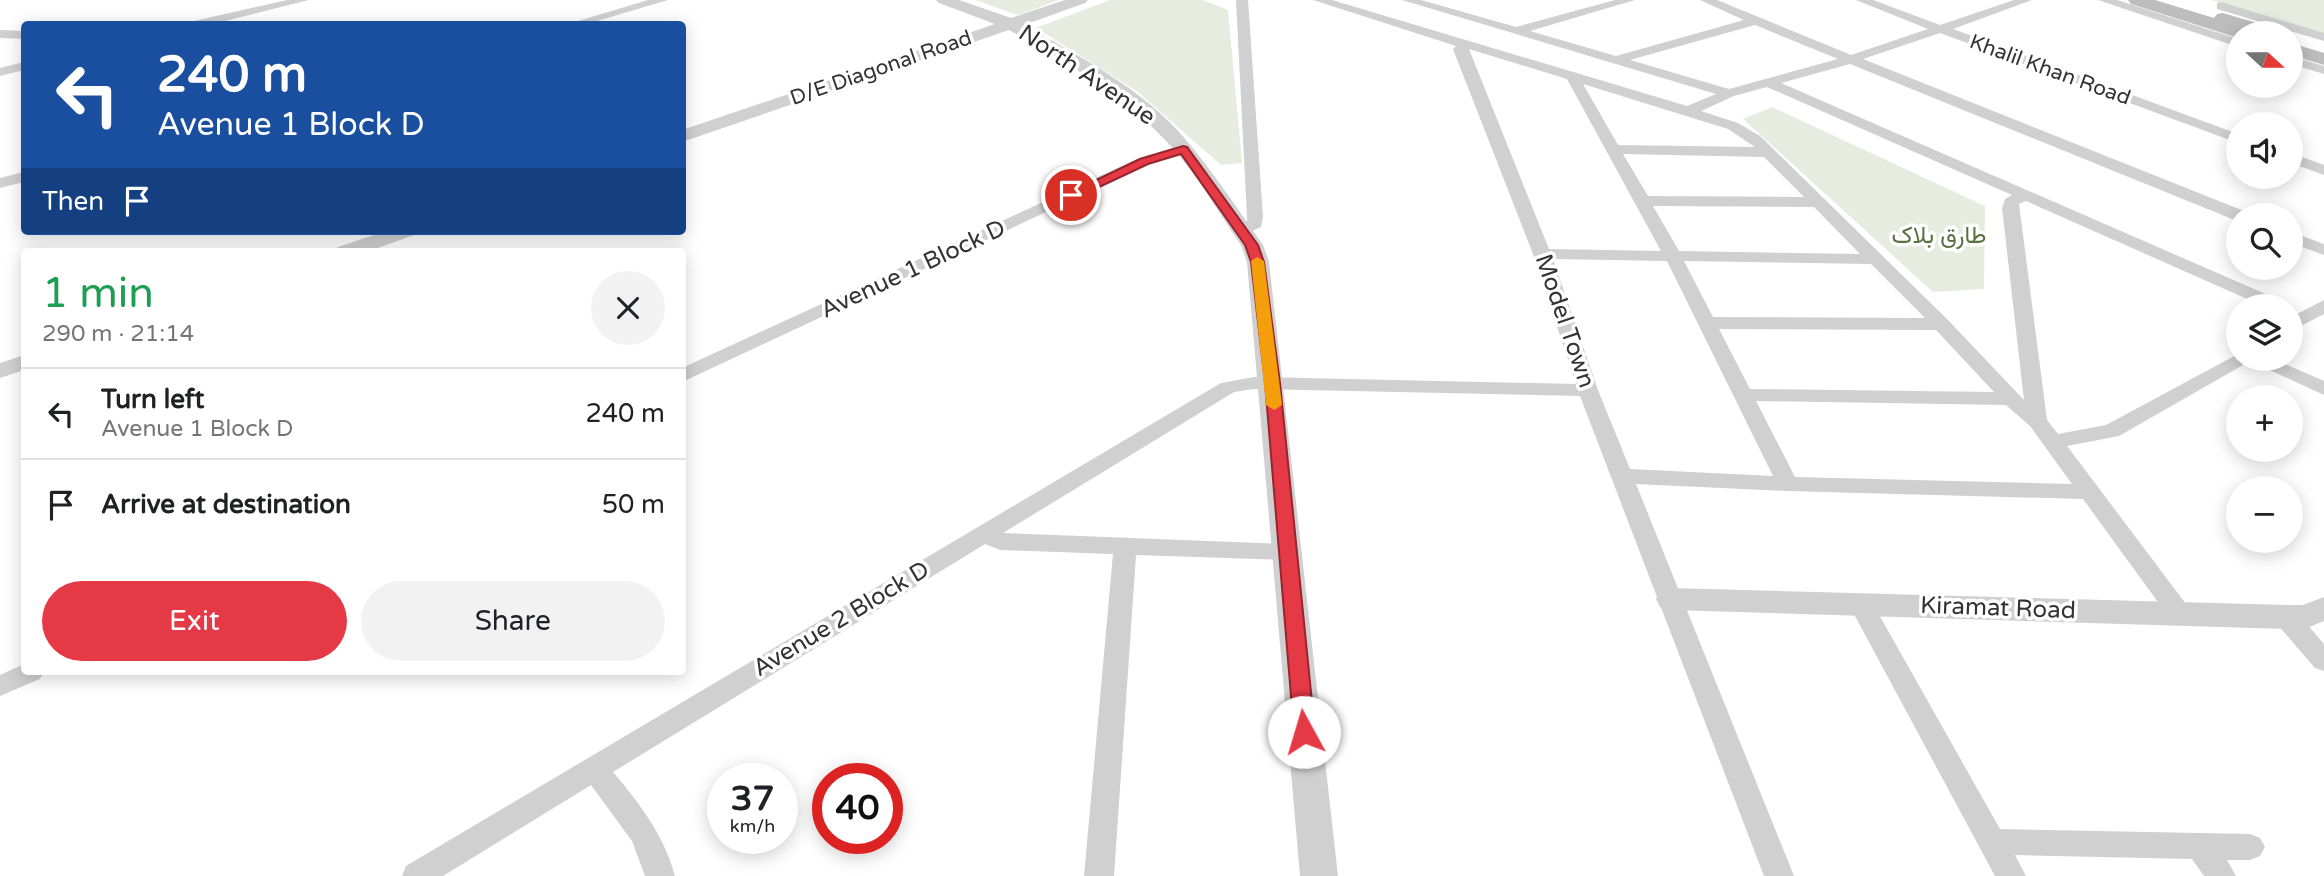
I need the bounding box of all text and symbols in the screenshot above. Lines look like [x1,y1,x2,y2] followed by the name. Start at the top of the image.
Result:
[1013,19,1161,131] street label: North Avenue
[2226,21,2303,98] north arrow
[2226,21,2303,553] map controls
[787,25,975,111] street label: D/E Diagonal Road
[1966,29,2134,111] street label: Khalil Khan Road
[157,46,307,105] text: 240 m
[42,49,133,140] icon: left
[157,106,425,144] text: Avenue 1 Block D
[2226,112,2303,189] button: sound
[1041,165,1101,225] pin
[1052,176,1090,214] icon: arrive
[118,182,156,220] icon: arrive
[42,186,104,217] text: Then
[2226,203,2303,280] button: search
[816,213,1010,325] street label: Avenue 1 Block D
[1892,221,1986,250] park label: طارق بلاک
[1529,250,1601,392] street label: Model Town
[42,268,154,319] text: 1 min
[591,271,665,345] button: close
[2226,294,2303,371] button: layers
[42,320,194,348] text: 290 m · 21:14
[101,384,204,415] text: Turn left
[2226,385,2303,462] button: +
[42,395,80,433] icon: left
[585,398,665,429] text: 240 m
[101,415,293,443] text: Avenue 1 Block D
[2226,476,2303,553] button: −
[42,486,80,524] icon: arrive
[101,489,351,520] text: Arrive at destination
[602,489,665,520] text: 50 m
[748,555,934,683] street label: Avenue 2 Block D
[42,581,347,661] button: Exit
[361,581,665,661] button: Share
[1920,591,2076,625] street label: Kiramat Road
[1267,695,1341,769] position arrow
[812,763,903,854] speed limit sign: 40
[731,778,774,820] text: 37
[730,815,775,837] text: km/h

